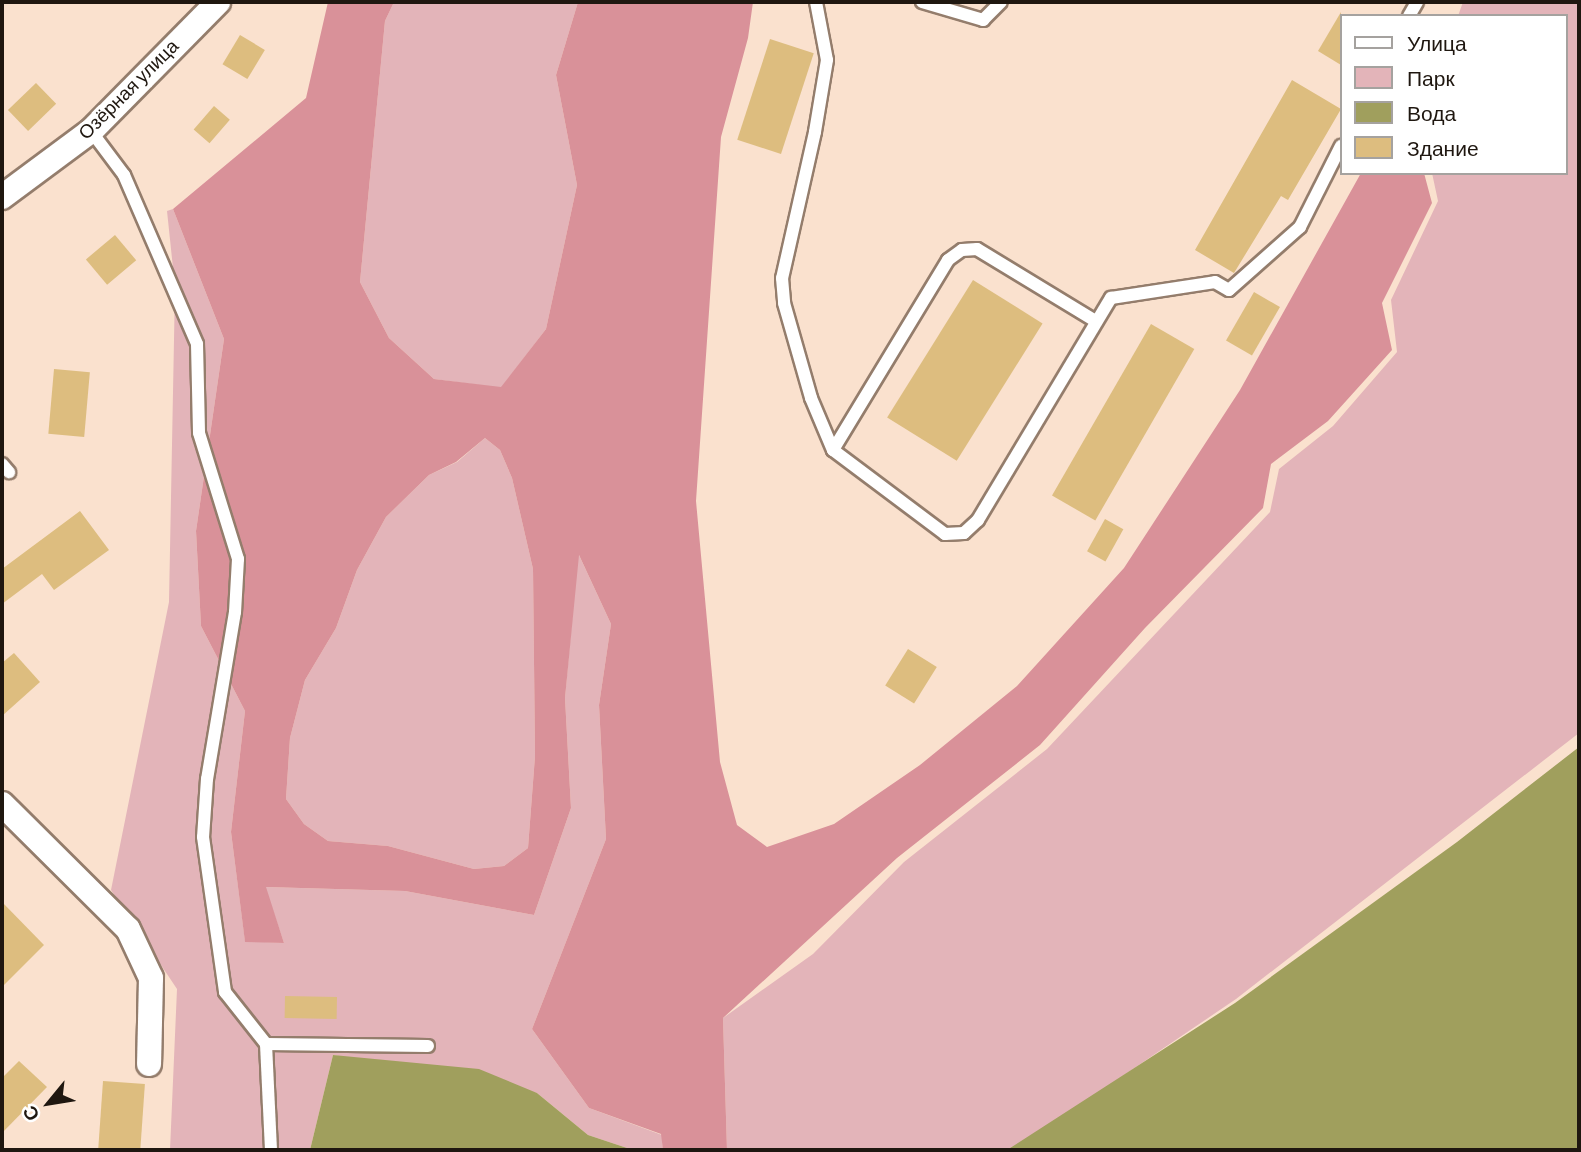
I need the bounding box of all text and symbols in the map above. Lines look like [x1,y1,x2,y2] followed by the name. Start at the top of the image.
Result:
[1340,14,1567,175] legend
[1407,30,1467,55] text: Улица
[73,34,183,144] street label: Озёрная улица
[1407,65,1455,90] text: Парк
[1407,100,1456,125] text: Вода
[1407,135,1479,160] text: Здание
[14,1068,84,1138] north arrow
[17,1102,44,1125] text: С

